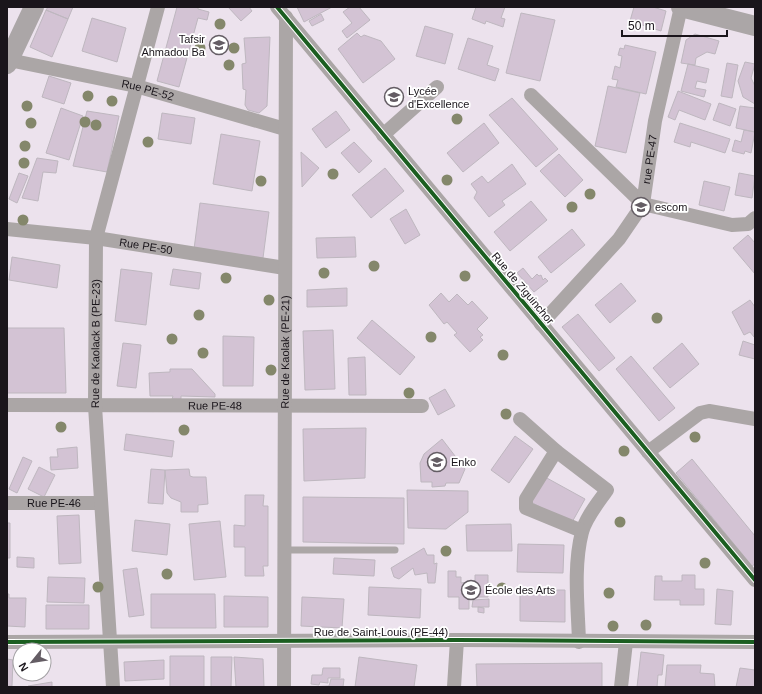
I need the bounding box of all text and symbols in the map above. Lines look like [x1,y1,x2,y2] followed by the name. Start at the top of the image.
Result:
[622,12,727,38] scale bar
[628,19,655,33] text: 50 m
[141,33,206,58] place label: Tafsir Ahmadou Ba
[208,34,230,56] school or university icon: Tafsir Ahmadou Ba
[121,77,175,103] street label: Rue PE-52
[408,85,469,110] place label: Lycée d'Excellence
[383,86,405,108] school or university icon: Lycée d'Excellence
[640,134,659,185] street label: rue PE-47
[630,196,652,218] school or university icon: escom
[655,201,687,213] place label: escom
[118,236,173,256] street label: Rue PE-50
[490,250,557,327] street label: Rue de Ziguinchor
[89,279,102,408] street label: Rue de Kaolack B (PE-23)
[279,295,291,409] street label: Rue de Kaolak (PE-21)
[188,399,242,412] street label: Rue PE-48
[426,451,448,473] school or university icon: Enko
[451,456,476,468] place label: Enko
[27,497,81,509] street label: Rue PE-46
[460,579,482,601] school or university icon: École des Arts
[485,584,556,596] place label: École des Arts
[314,626,448,638] street label: Rue de Saint-Louis (PE-44)
[12,642,52,682] north arrow
[16,661,31,673] text: N

